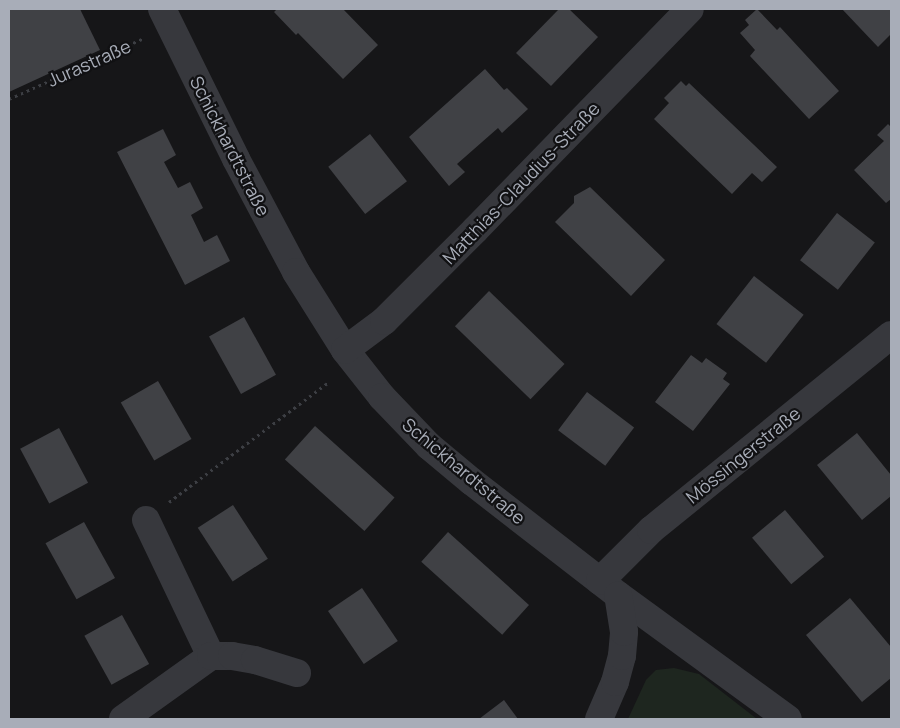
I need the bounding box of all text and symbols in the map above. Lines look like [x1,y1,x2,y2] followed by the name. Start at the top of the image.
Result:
[44,35,134,91] street label: Jurastraße
[185,73,275,219] street label: Schickhardtstraße
[438,98,604,268] street label: Matthias-Claudius-Straße
[681,402,805,508] street label: Mössingerstraße
[398,413,530,529] street label: Schickhardtstraße

